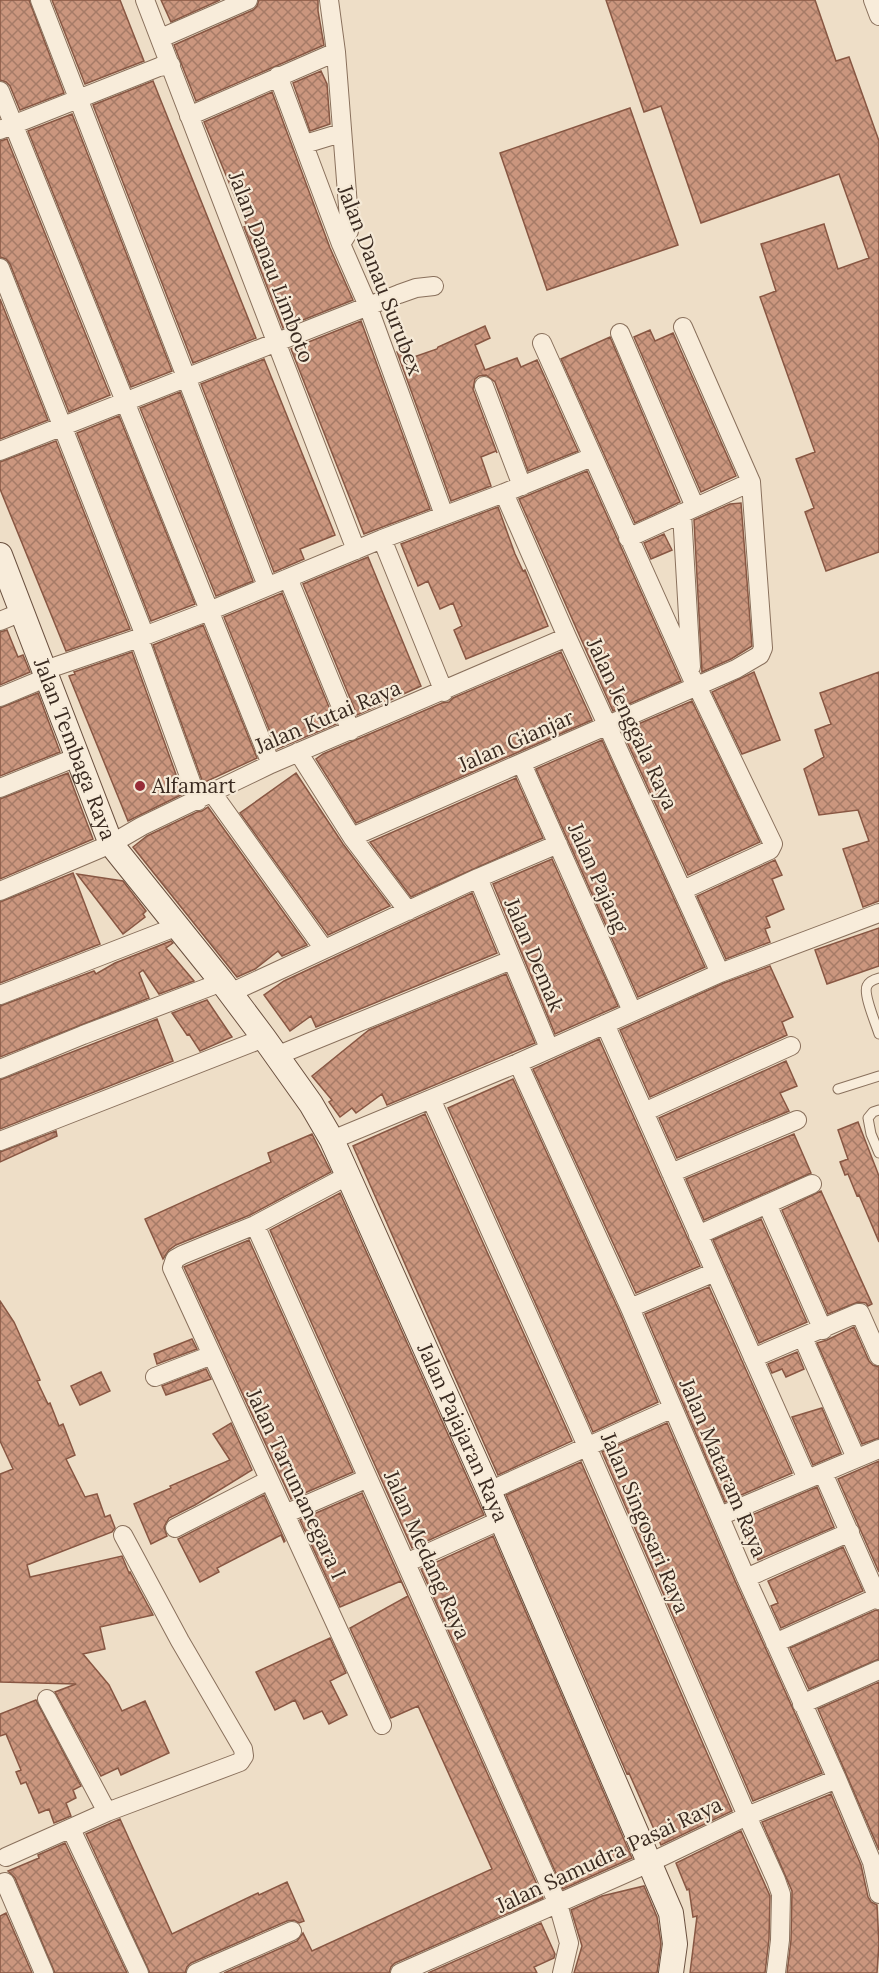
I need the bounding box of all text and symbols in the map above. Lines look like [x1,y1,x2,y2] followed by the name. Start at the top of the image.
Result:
[222,166,320,366] street label: Jalan Danau Limboto
[331,180,429,379] street label: Jalan Danau Surubex
[580,633,684,814] street label: Jalan Jenggala Raya
[28,653,122,844] street label: Jalan Tembaga Raya
[250,674,405,760] street label: Jalan Kutai Raya
[453,703,578,778] street label: Jalan Gianjar
[151,772,237,799] place label: Alfamart
[133,779,147,793] marker: Alfamart
[562,818,635,937] street label: Jalan Pajang
[498,893,571,1016] street label: Jalan Demak
[411,1338,515,1526] street label: Jalan Pajajaran Raya
[673,1373,773,1562] street label: Jalan Mataram Raya
[240,1383,352,1583] street label: Jalan Tarumanegara I
[595,1427,696,1618] street label: Jalan Singosari Raya
[378,1465,477,1644] street label: Jalan Medang Raya
[491,1790,726,1919] street label: Jalan Samudra Pasai Raya

